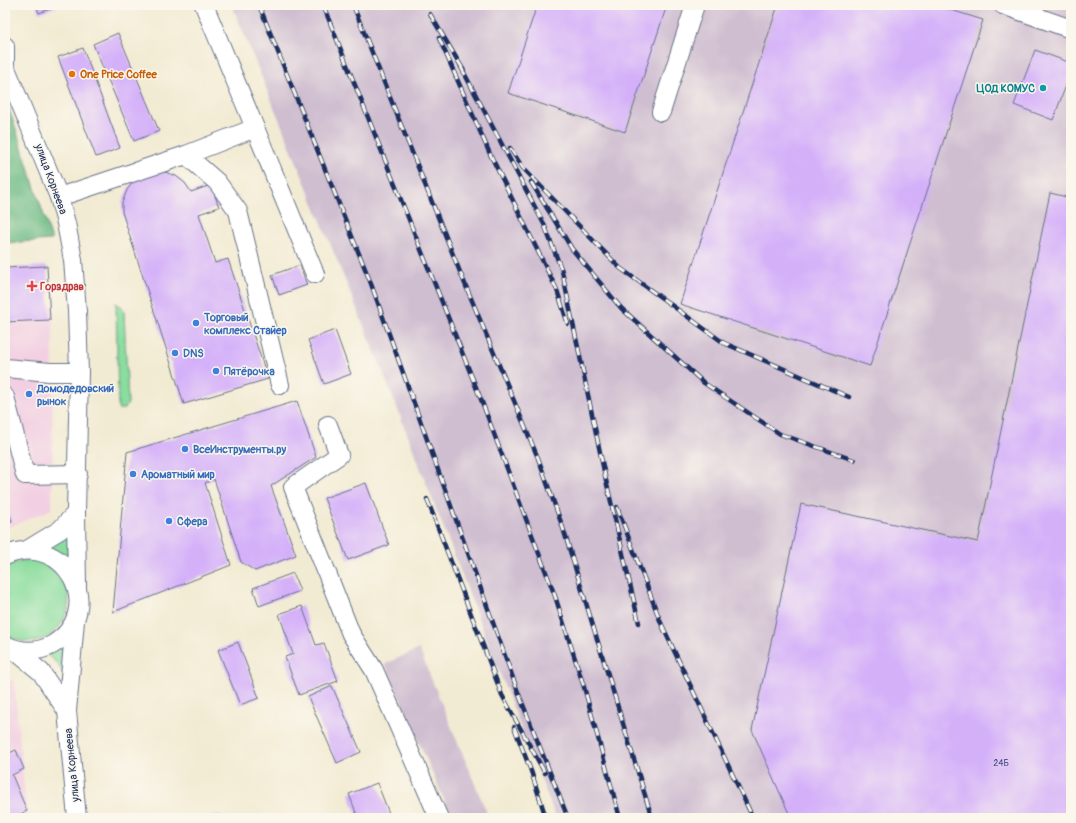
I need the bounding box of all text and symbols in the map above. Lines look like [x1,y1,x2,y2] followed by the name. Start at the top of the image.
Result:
[80,68,157,81] place label: One Price Coffee
[67,69,77,79] marker: One Price Coffee
[977,82,1035,95] place label: ЦОД КОМУС
[1038,83,1048,93] marker: ЦОД КОМУС
[32,141,70,216] street label: улица Корнеева
[40,280,85,293] place label: Горздрав
[27,281,37,291] marker: Горздрав
[203,311,287,337] place label: Торговый комплекс Стайер
[191,318,201,328] marker: Торговый комплекс Стайер
[183,347,204,360] place label: DNS
[170,348,180,358] marker: DNS
[224,365,275,378] place label: Пятёрочка
[211,366,221,376] marker: Пятёрочка
[36,382,114,408] place label: Домодедовский рынок
[24,389,34,399] marker: Домодедовский рынок
[193,443,286,456] place label: ВсеИнструменты.ру
[180,444,190,454] marker: ВсеИнструменты.ру
[141,468,215,481] place label: Ароматный мир
[128,469,138,479] marker: Ароматный мир
[177,515,207,528] place label: Сфера
[164,516,174,526] marker: Сфера
[62,727,82,804] street label: улица Корнеева
[993,758,1009,769] house number: 24Б

